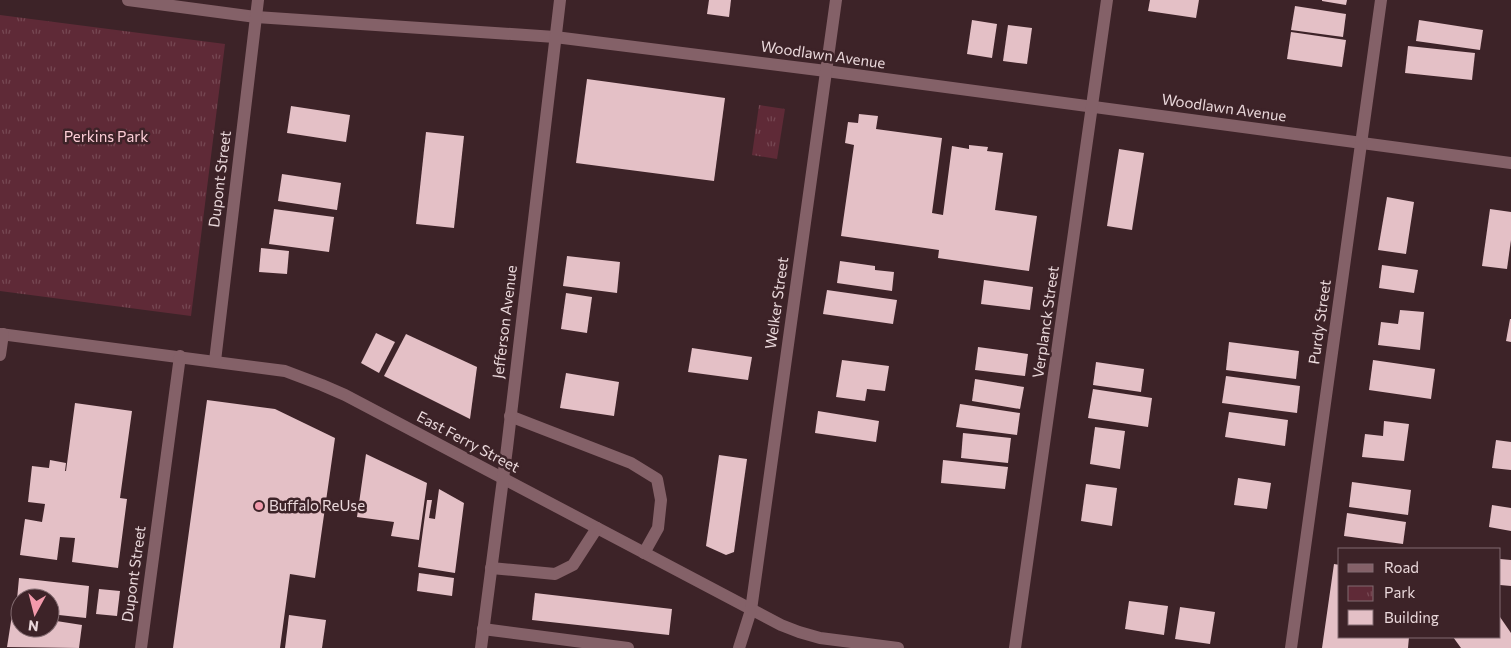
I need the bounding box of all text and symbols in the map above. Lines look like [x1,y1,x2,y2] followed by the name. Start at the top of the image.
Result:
[760,36,887,72] street label: Woodlawn Avenue
[1161,89,1288,125] street label: Woodlawn Avenue
[64,127,148,145] park label: Perkins Park
[204,130,234,228] street label: Dupont Street
[761,256,791,350] street label: Welker Street
[488,264,520,380] street label: Jefferson Avenue
[1028,265,1062,379] street label: Verplanck Street
[1304,278,1334,365] street label: Purdy Street
[414,406,523,476] street label: East Ferry Street
[269,496,365,514] place label: Buffalo ReUse
[253,500,265,512] marker: Buffalo ReUse
[117,524,149,623] street label: Dupont Street
[1338,548,1501,638] legend
[1384,558,1419,576] text: Road
[1384,583,1415,601] text: Park
[10,588,60,638] north arrow
[1384,608,1439,626] text: Building
[27,617,40,635] text: N

